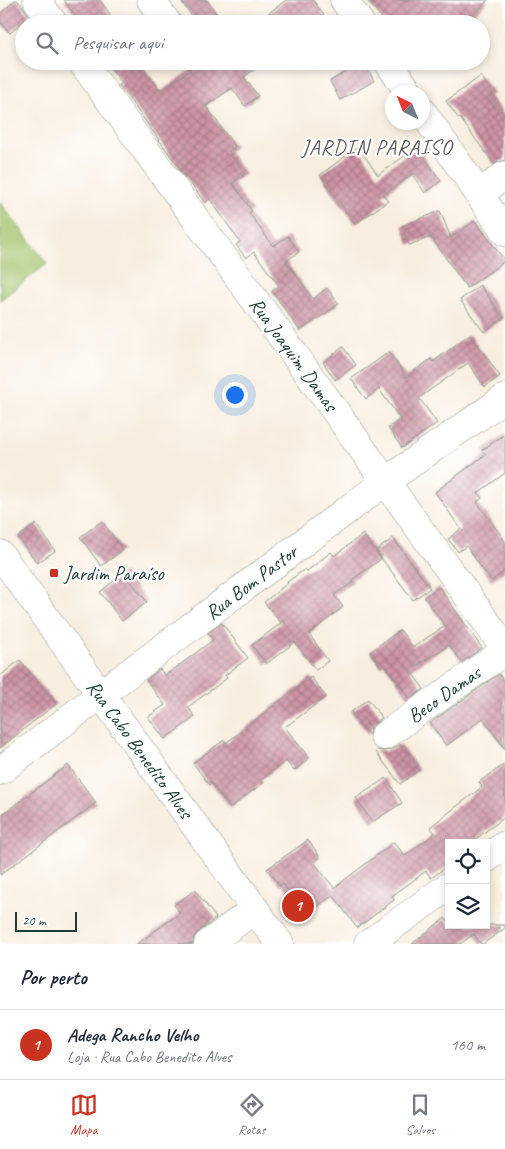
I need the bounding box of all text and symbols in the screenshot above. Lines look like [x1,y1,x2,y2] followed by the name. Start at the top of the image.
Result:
[15,15,490,70] search box
[33,29,61,57] icon: search
[73,31,163,55] text: Pesquisar aqui
[385,85,430,130] north arrow
[300,134,454,160] district label: JARDIN PARAISO
[244,293,344,418] street label: Rua Joaquim Damas
[222,382,248,408] your location
[200,539,304,625] street label: Rua Bom Pastor
[63,561,165,586] place label: Jardim Paraíso
[48,567,60,579] marker: Jardim Paraíso
[403,659,487,729] street label: Beco Damas
[81,675,199,825] street label: Rua Cabo Benedito Alves
[445,839,490,929] map controls
[445,839,490,884] button: locate
[445,884,490,929] button: layers
[282,887,314,925] pin: 1
[15,909,78,932] scale bar
[22,912,46,929] text: 20 m
[20,964,87,990] text: Por perto
[67,1023,198,1047] text: Adega Rancho Velho
[32,1035,40,1055] text: 1
[451,1035,485,1055] text: 160 m
[67,1047,231,1067] text: Loja · Rua Cabo Benedito Alves
[70,1091,98,1138] tab: Mapa
[238,1091,266,1138] tab: Rotas
[406,1091,435,1138] tab: Salvos

